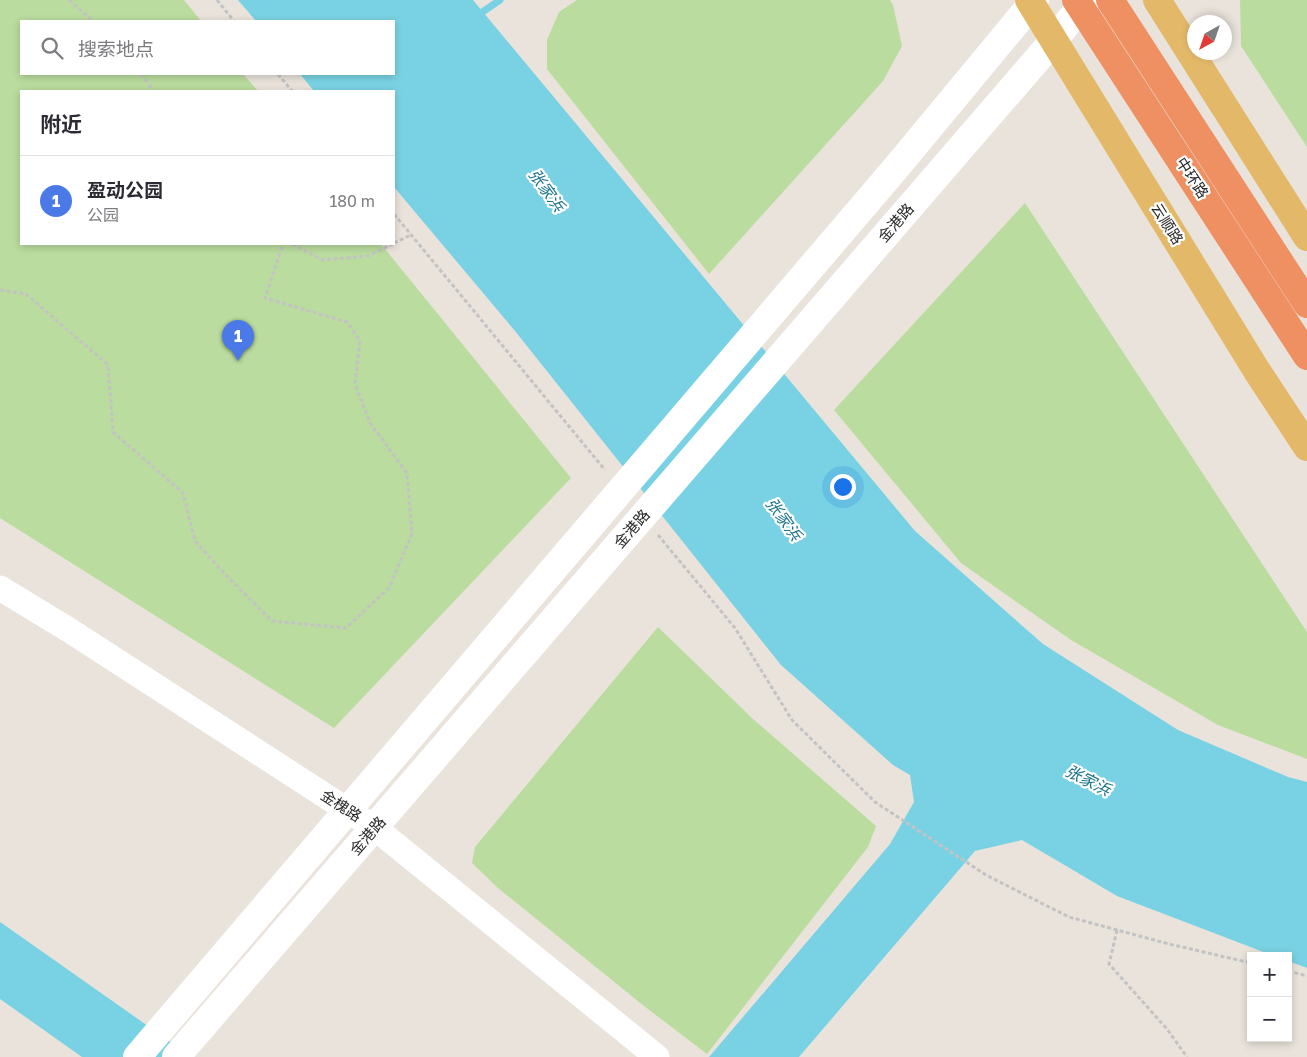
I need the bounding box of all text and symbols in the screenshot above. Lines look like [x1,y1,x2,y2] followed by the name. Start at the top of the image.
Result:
[1187,15,1232,60] north arrow
[20,20,395,75] search box
[38,34,66,62] icon: search
[78,37,154,60] text: 搜索地点
[40,111,82,137] text: 附近
[1173,154,1213,201] street label: 中环路
[525,165,570,217] water label: 张家浜
[87,178,163,201] text: 盈动公园
[52,191,60,211] text: 1
[329,191,375,211] text: 180 m
[874,199,917,245] street label: 金港路
[1148,200,1187,247] street label: 云顺路
[87,205,119,225] text: 公园
[222,320,254,361] pin: 1
[830,474,856,500] your location
[762,494,807,546] water label: 张家浜
[610,505,653,551] street label: 金港路
[1062,760,1116,801] water label: 张家浜
[318,785,365,825] street label: 金槐路
[346,812,389,858] street label: 金港路
[1247,952,1292,1042] map controls
[1247,952,1292,997] button: +
[1247,997,1292,1042] button: −

